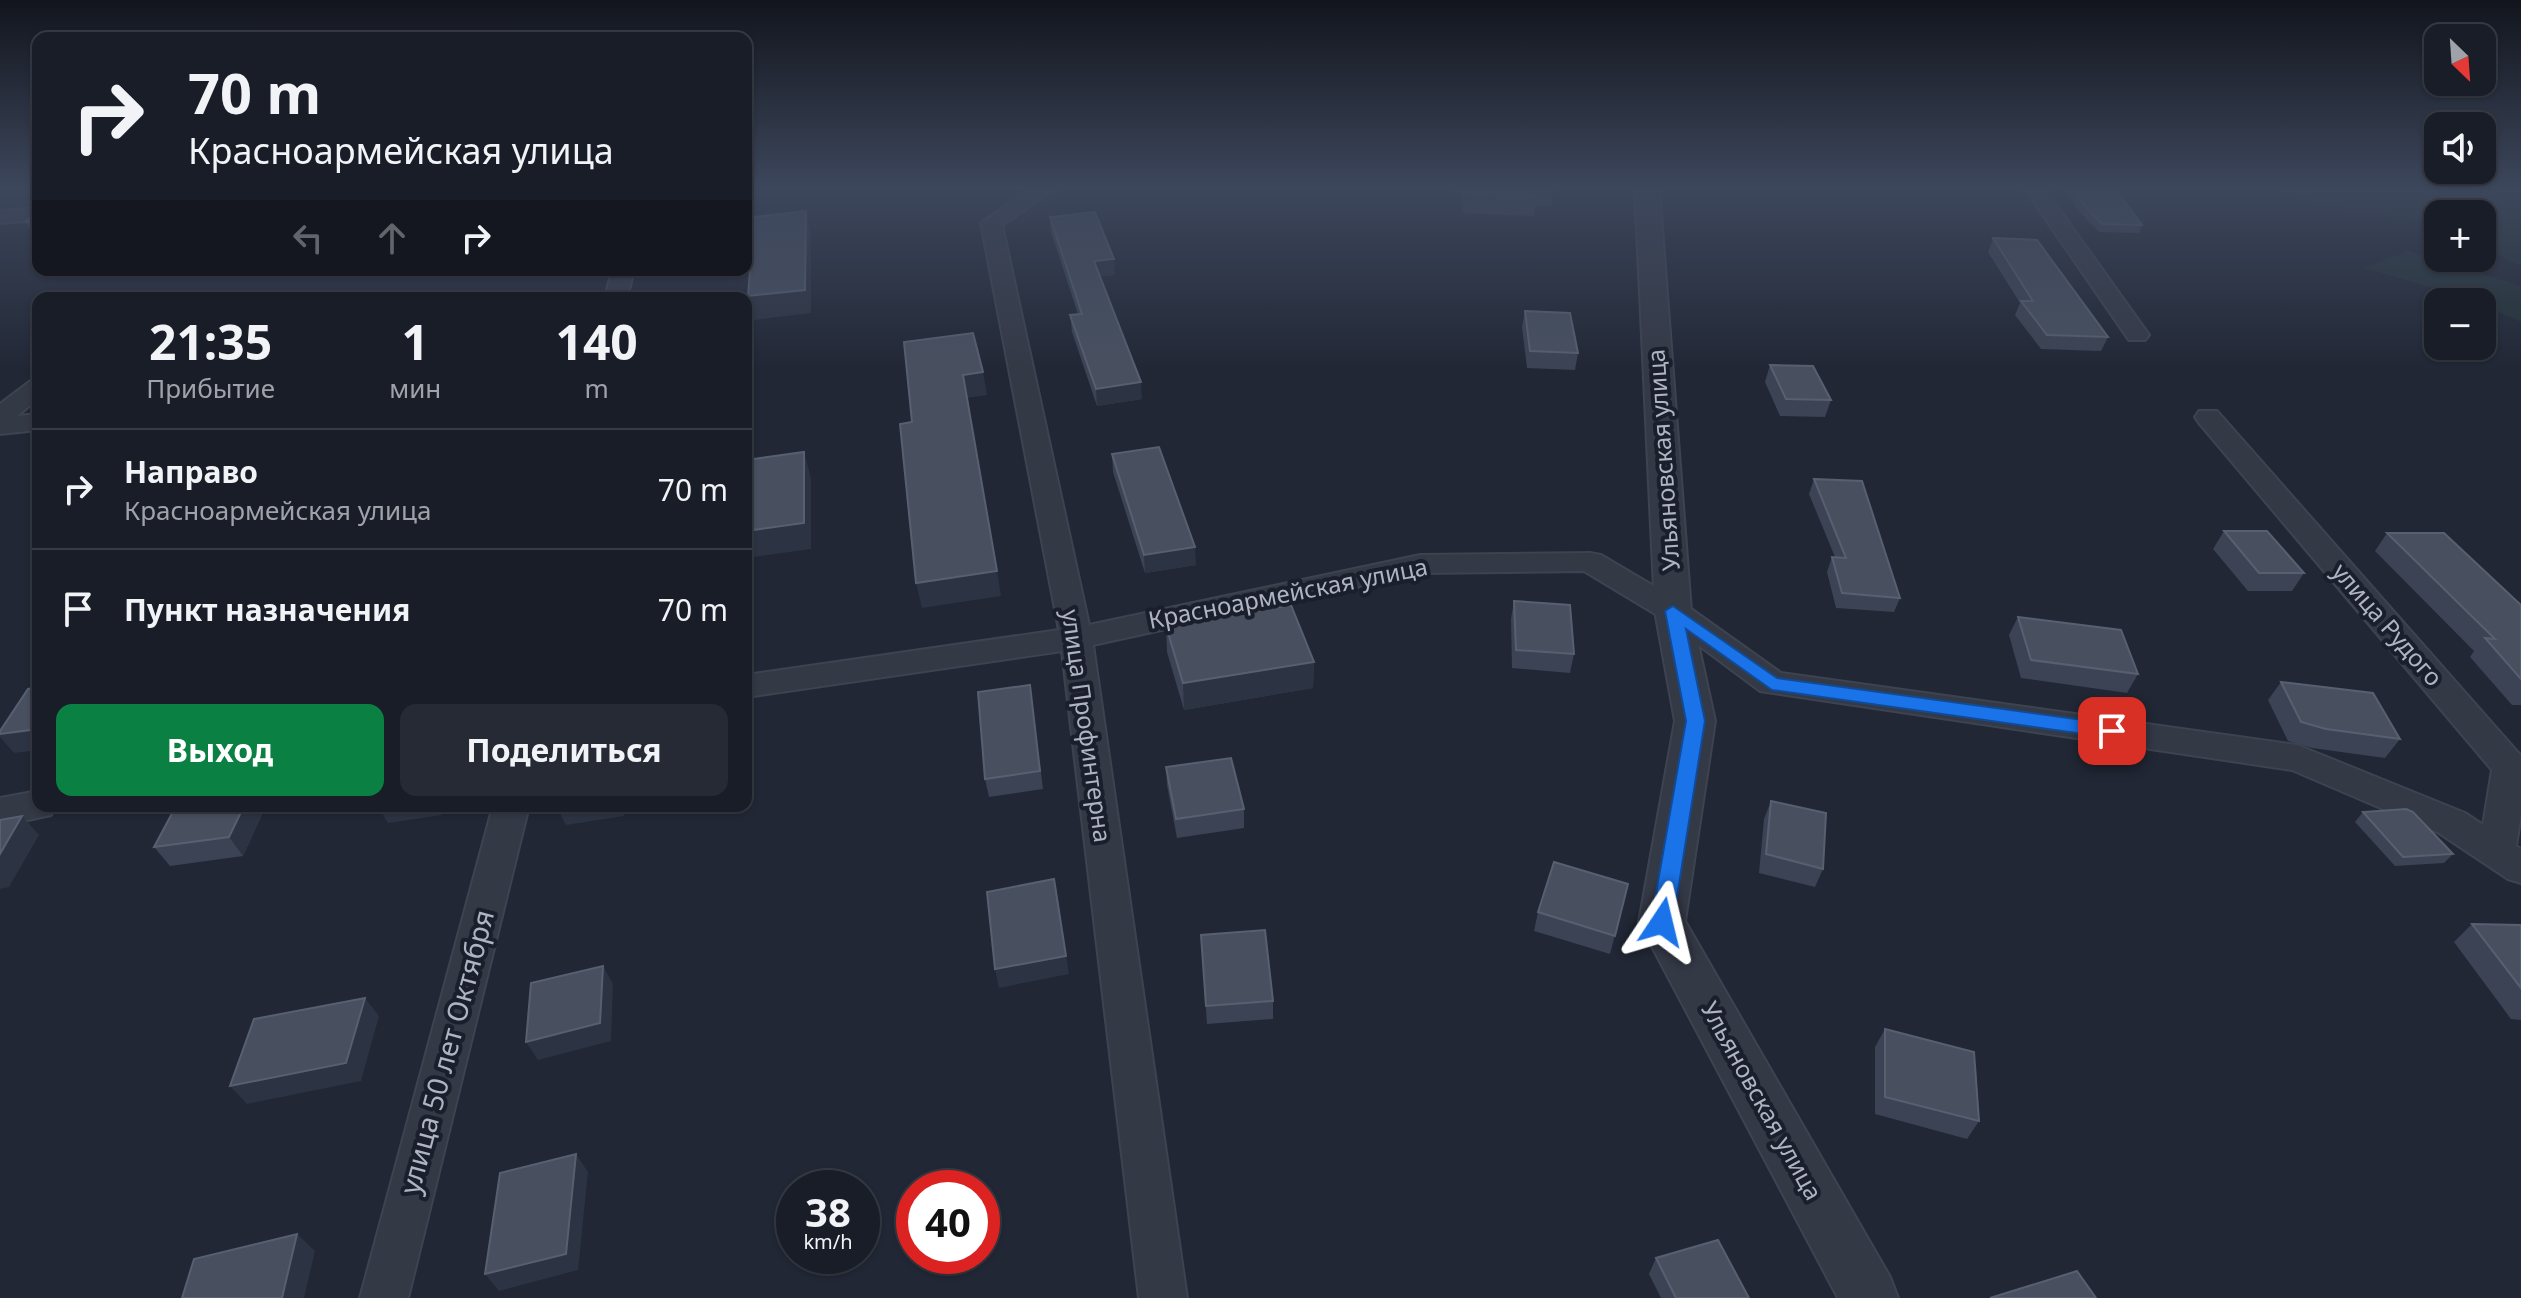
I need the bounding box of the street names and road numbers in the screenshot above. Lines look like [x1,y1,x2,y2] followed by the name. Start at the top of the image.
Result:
[1638,348,1687,572] street label: Ульяновская улица
[1145,549,1430,636] street label: Красноармейская улица
[2325,555,2451,693] street label: улица Рудого
[1055,607,1120,844] street label: улица Профинтерна
[390,905,502,1198] street label: улица 50 лет Октября
[1694,995,1831,1205] street label: Ульяновская улица

